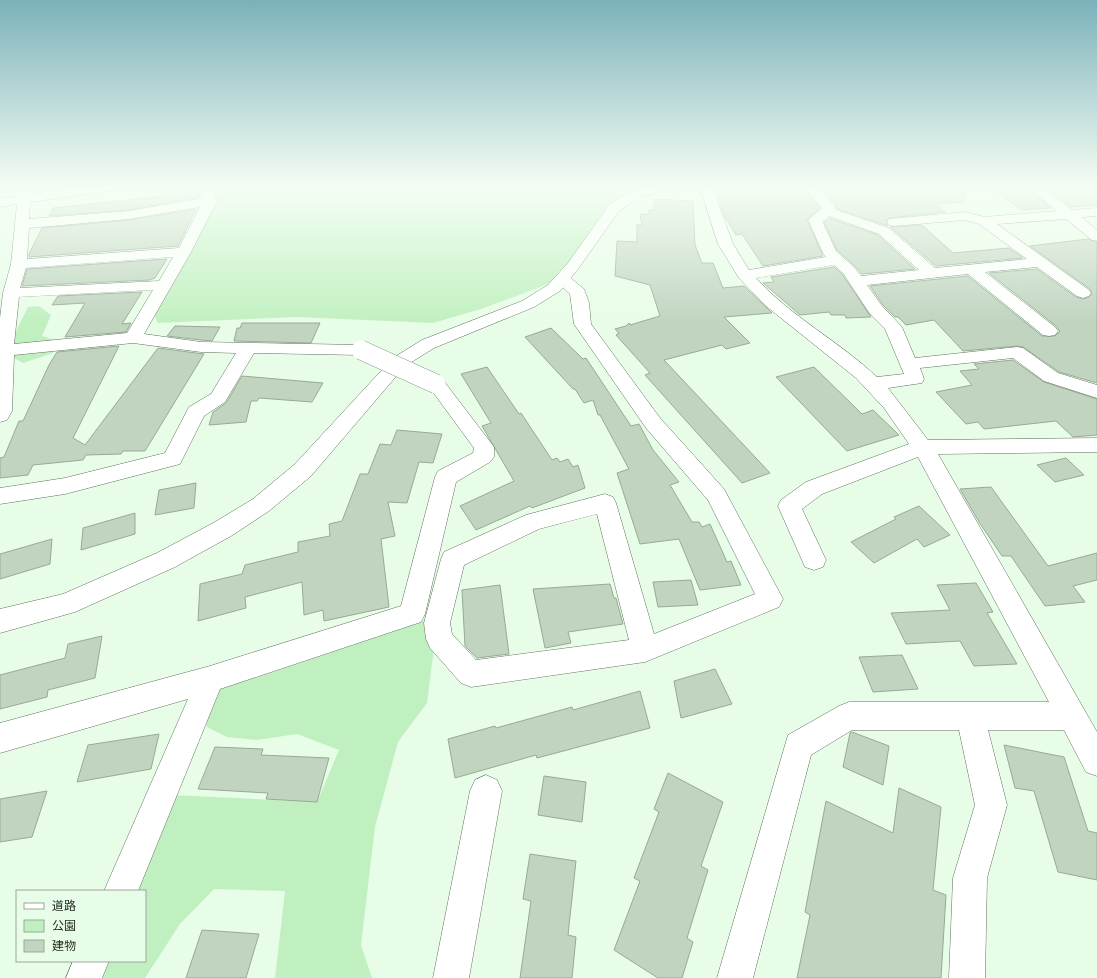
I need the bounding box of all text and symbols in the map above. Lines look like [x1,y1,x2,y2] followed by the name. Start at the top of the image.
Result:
[16,890,146,962] legend
[52,898,76,913] text: 道路
[52,918,76,933] text: 公園
[52,938,76,953] text: 建物

